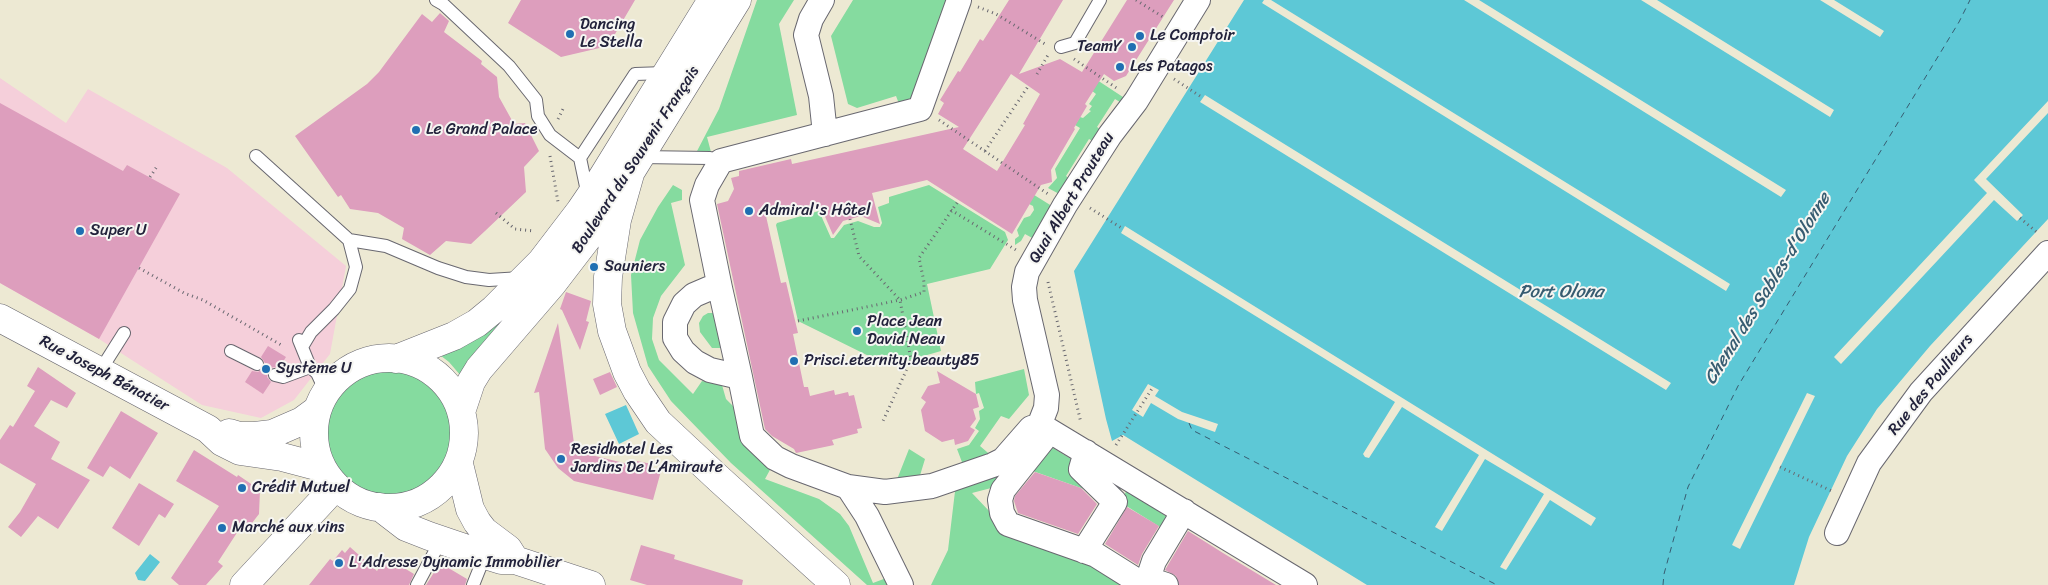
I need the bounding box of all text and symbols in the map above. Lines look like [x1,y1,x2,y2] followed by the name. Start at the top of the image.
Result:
[580,15,642,53] place label: Dancing Le Stella
[1150,26,1234,46] place label: Le Comptoir
[564,28,576,40] marker: Dancing Le Stella
[1134,30,1146,42] marker: Le Comptoir
[1077,37,1122,57] place label: TeamY
[1126,41,1138,53] marker: TeamY
[1130,57,1212,77] place label: Les Patagos
[1114,61,1126,73] marker: Les Patagos
[568,63,704,257] street label: Boulevard du Souvenir Français
[426,120,538,140] place label: Le Grand Palace
[410,124,422,136] marker: Le Grand Palace
[1025,129,1119,267] street label: Quai Albert Prouteau
[1700,189,1836,389] water label: Chenal des Sables-d'Olonne
[759,201,871,221] place label: Admiral's Hôtel
[743,205,755,217] marker: Admiral's Hôtel
[90,221,147,241] place label: Super U
[74,225,86,237] marker: Super U
[604,257,665,277] place label: Sauniers
[588,261,600,273] marker: Sauniers
[1519,281,1603,303] water label: Port Olona
[867,312,945,350] place label: Place Jean David Neau
[851,325,863,337] marker: Place Jean David Neau
[1884,331,1978,439] street label: Rue des Poulieurs
[36,332,172,416] street label: Rue Joseph Bénatier
[804,351,980,371] place label: Prisci.eternity.beauty85
[788,355,800,367] marker: Prisci.eternity.beauty85
[276,359,352,379] place label: Système U
[260,363,272,375] marker: Système U
[571,440,723,478] place label: Residhotel Les Jardins De L’Amiraute
[555,453,567,465] marker: Residhotel Les Jardins De L’Amiraute
[252,478,350,498] place label: Crédit Mutuel
[236,482,248,494] marker: Crédit Mutuel
[232,518,344,538] place label: Marché aux vins
[216,522,228,534] marker: Marché aux vins
[349,553,562,573] place label: L'Adresse Dynamic Immobilier
[333,557,345,569] marker: L'Adresse Dynamic Immobilier

